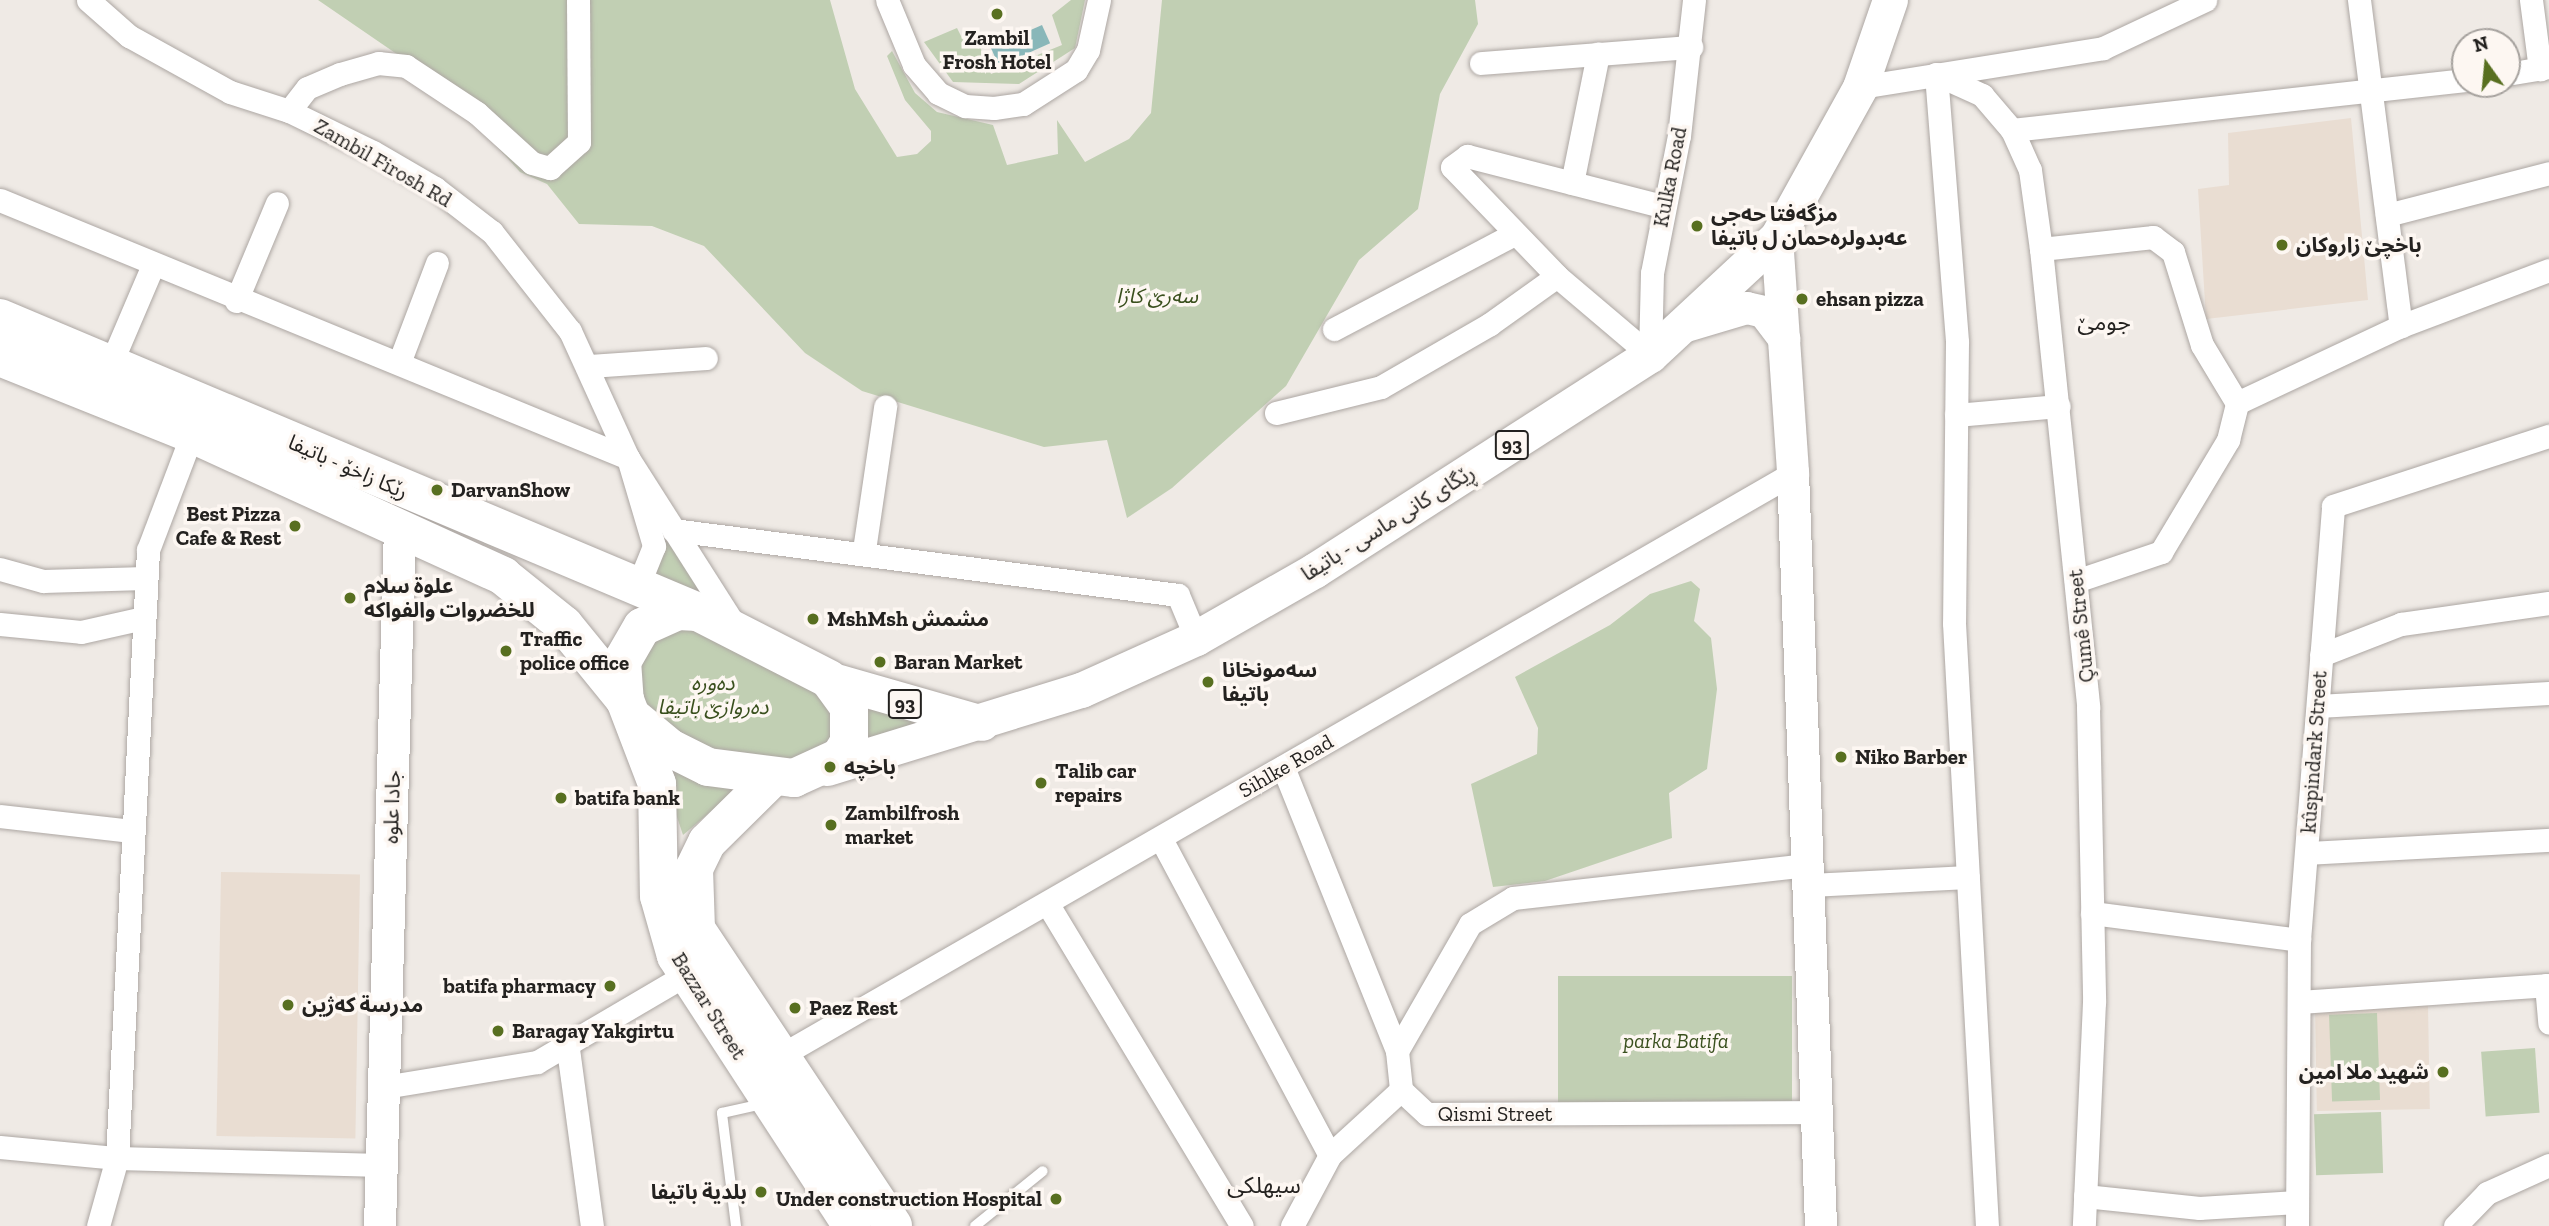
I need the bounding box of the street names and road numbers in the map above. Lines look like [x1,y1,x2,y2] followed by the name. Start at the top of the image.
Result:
[310,113,456,213] street label: Zambil Firosh Rd
[1648,125,1692,229] street label: Kulka Road
[284,429,412,505] street label: رێکا زاخۆ - باتیفا
[1494,430,1530,460] road number: 93
[1297,459,1479,587] street label: ڕێگای کانی ماسی - باتيفا
[2063,568,2099,684] street label: Çumê Street
[2296,670,2332,834] street label: kûspindark Street
[888,688,922,720] road number: 93
[1234,729,1338,803] street label: Sihlke Road
[378,770,406,844] street label: جادا علوه
[666,948,752,1064] street label: Bazzar Street
[1438,1101,1552,1127] street label: Qismi Street

